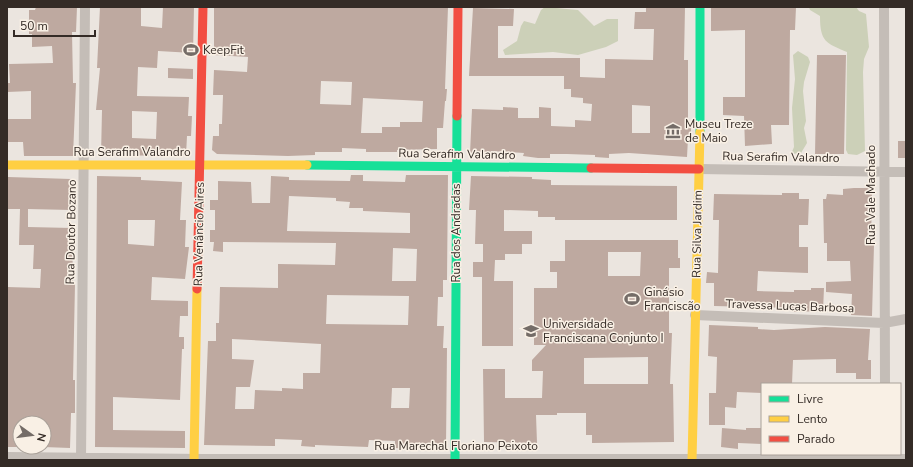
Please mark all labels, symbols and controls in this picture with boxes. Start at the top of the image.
scale bar [14,12,95,38]
text: 50 m [20,18,48,34]
sports icon: KeepFit [182,41,200,59]
place label: KeepFit [203,42,244,58]
place label: Museu Treze de Maio [685,116,753,146]
museum icon: Museu Treze de Maio [664,122,682,140]
street label: Rua Serafim Valandro [73,144,191,160]
street label: Rua Serafim Valandro [398,145,516,163]
street label: Rua Vale Machado [863,145,879,245]
street label: Rua Serafim Valandro [722,148,840,166]
street label: Rua Doutor Bozano [62,179,80,285]
street label: Rua Venâncio Aires [190,182,208,286]
street label: Rua dos Andradas [448,183,464,283]
street label: Rua Silva Jardim [688,190,706,278]
place label: Ginásio Franciscão [644,284,701,314]
sports icon: Ginásio Franciscão [623,290,641,308]
street label: Travessa Lucas Barbosa [725,296,855,316]
place label: Universidade Franciscana Conjunto I [543,316,664,346]
school or university icon: Universidade Franciscana Conjunto I [522,322,540,340]
legend [761,383,901,455]
text: Livre [797,391,823,407]
text: Lento [797,411,828,427]
north arrow [12,415,52,455]
text: N [33,431,49,443]
text: Parado [797,431,835,447]
street label: Rua Marechal Floriano Peixoto [374,438,538,454]

